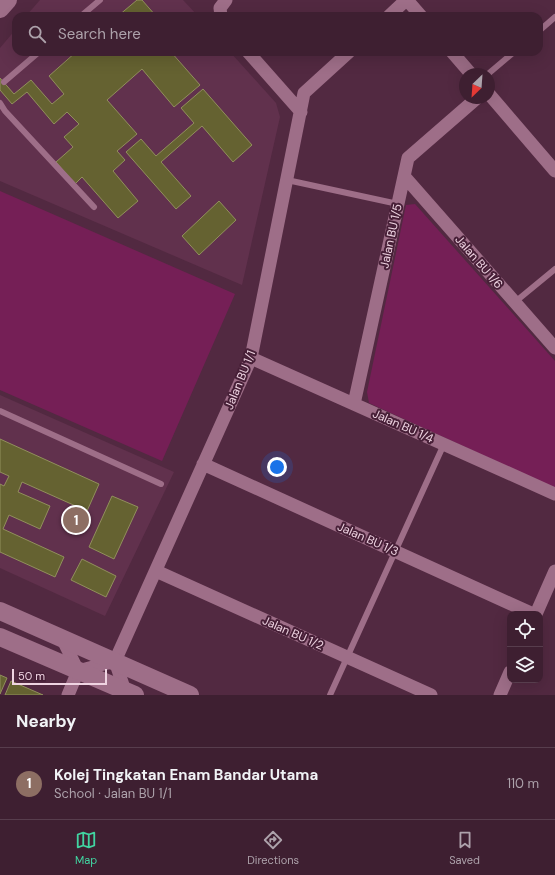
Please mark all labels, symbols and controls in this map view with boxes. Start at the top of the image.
search box [12,12,543,56]
icon: search [26,23,48,45]
text: Search here [58,24,141,44]
north arrow [459,68,495,104]
street label: Jalan BU 1/5 [376,202,406,270]
street label: Jalan BU 1/6 [451,232,507,292]
street label: Jalan BU 1/1 [221,348,259,412]
street label: Jalan BU 1/4 [370,405,436,447]
your location [267,457,287,477]
pin: 1 [63,505,89,535]
street label: Jalan BU 1/3 [335,518,401,560]
map controls [507,611,543,683]
button: locate [507,611,543,647]
street label: Jalan BU 1/2 [260,612,326,654]
button: layers [507,647,543,683]
scale bar [12,667,107,686]
text: 50 m [18,669,45,683]
text: Nearby [16,710,76,732]
text: Kolej Tingkatan Enam Bandar Utama [54,765,318,785]
text: 1 [27,775,31,792]
text: 110 m [507,775,539,792]
text: School · Jalan BU 1/1 [54,785,172,802]
tab: Map [75,829,97,867]
tab: Directions [247,829,299,867]
tab: Saved [449,829,480,867]

